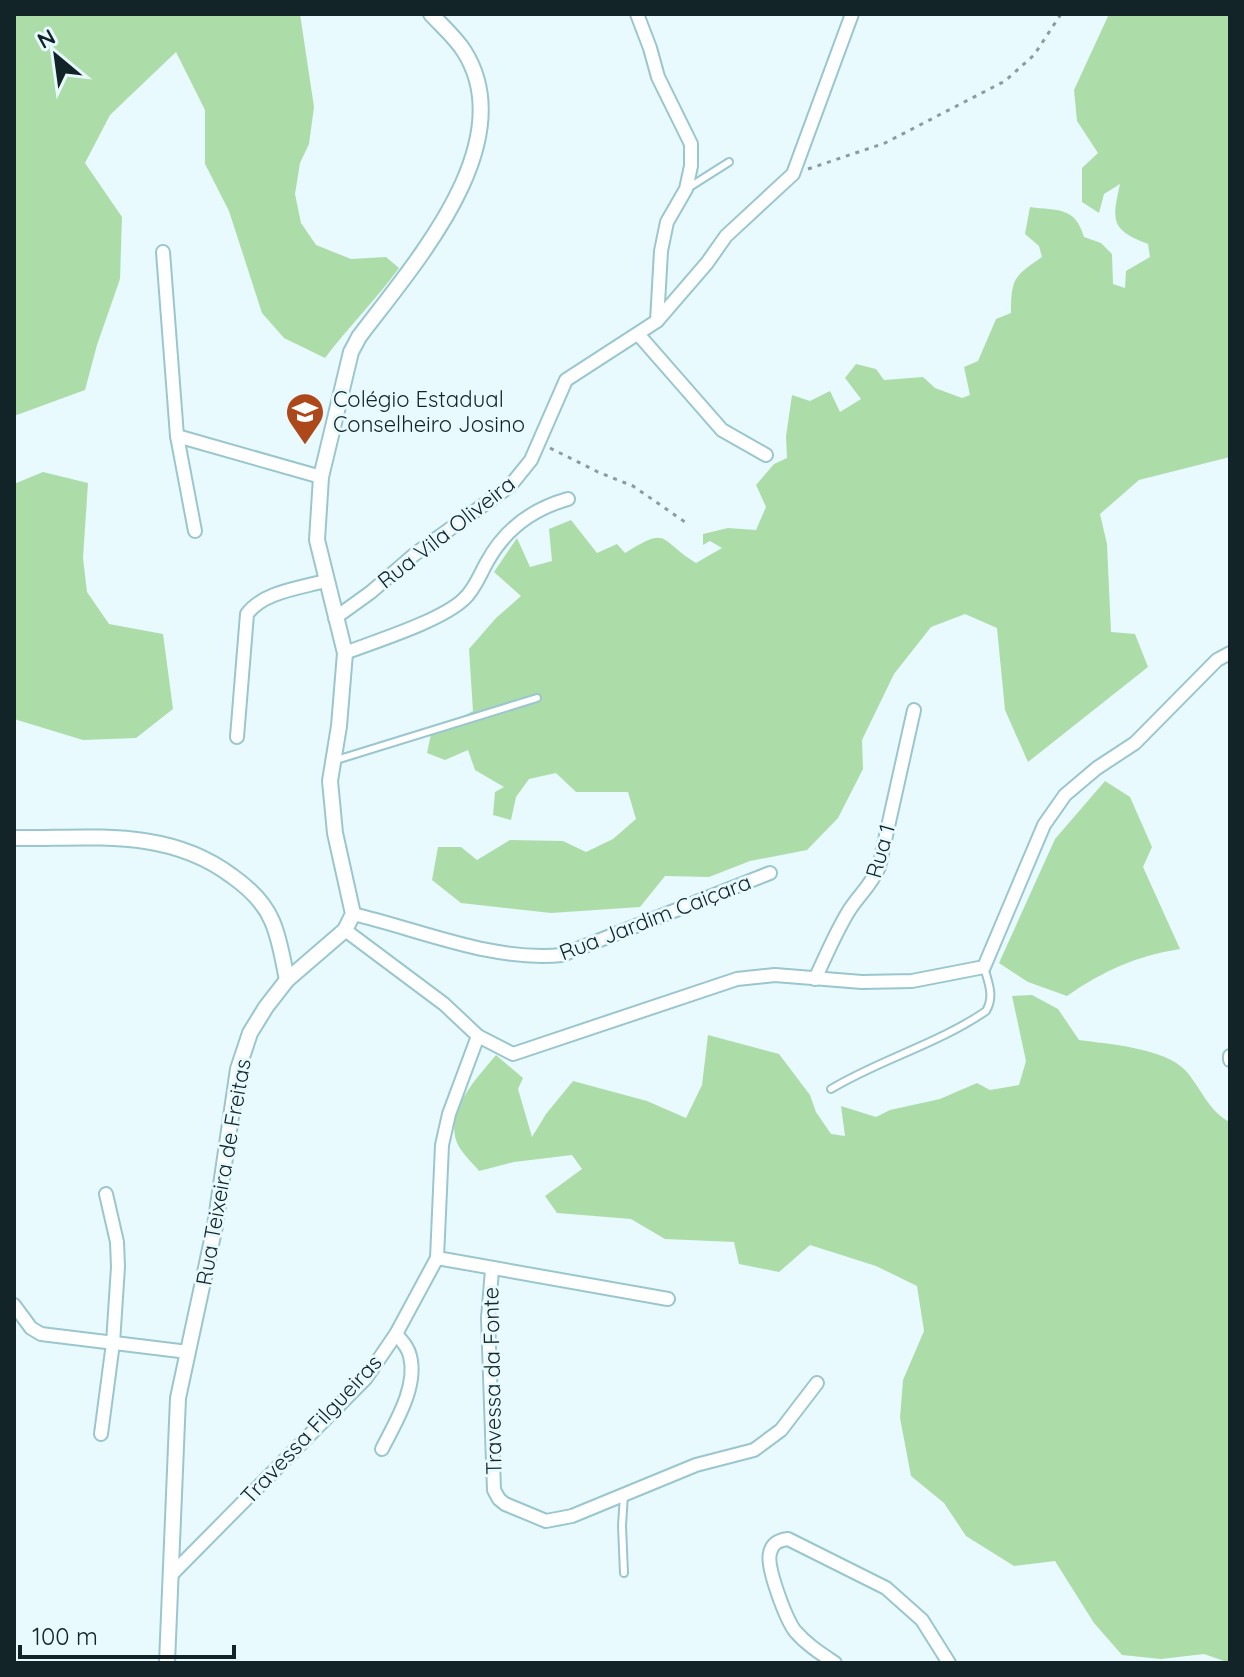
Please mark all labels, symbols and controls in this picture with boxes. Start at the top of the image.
north arrow [16,16,96,96]
text: N [32,22,60,55]
place label: Colégio Estadual Conselheiro Josino [333,385,525,438]
school or university icon: Colégio Estadual Conselheiro Josino [284,391,326,446]
street label: Rua Vila Oliveira [372,470,520,594]
street label: Rua 1 [859,821,901,881]
street label: Rua Jardim Caiçara [555,868,755,966]
street label: Rua Teixeira de Freitas [189,1057,257,1287]
street label: Travessa da Fonte [476,1287,508,1475]
street label: Travessa Filgueiras [234,1348,388,1510]
scale bar [20,1609,234,1659]
text: 100 m [32,1621,98,1651]

